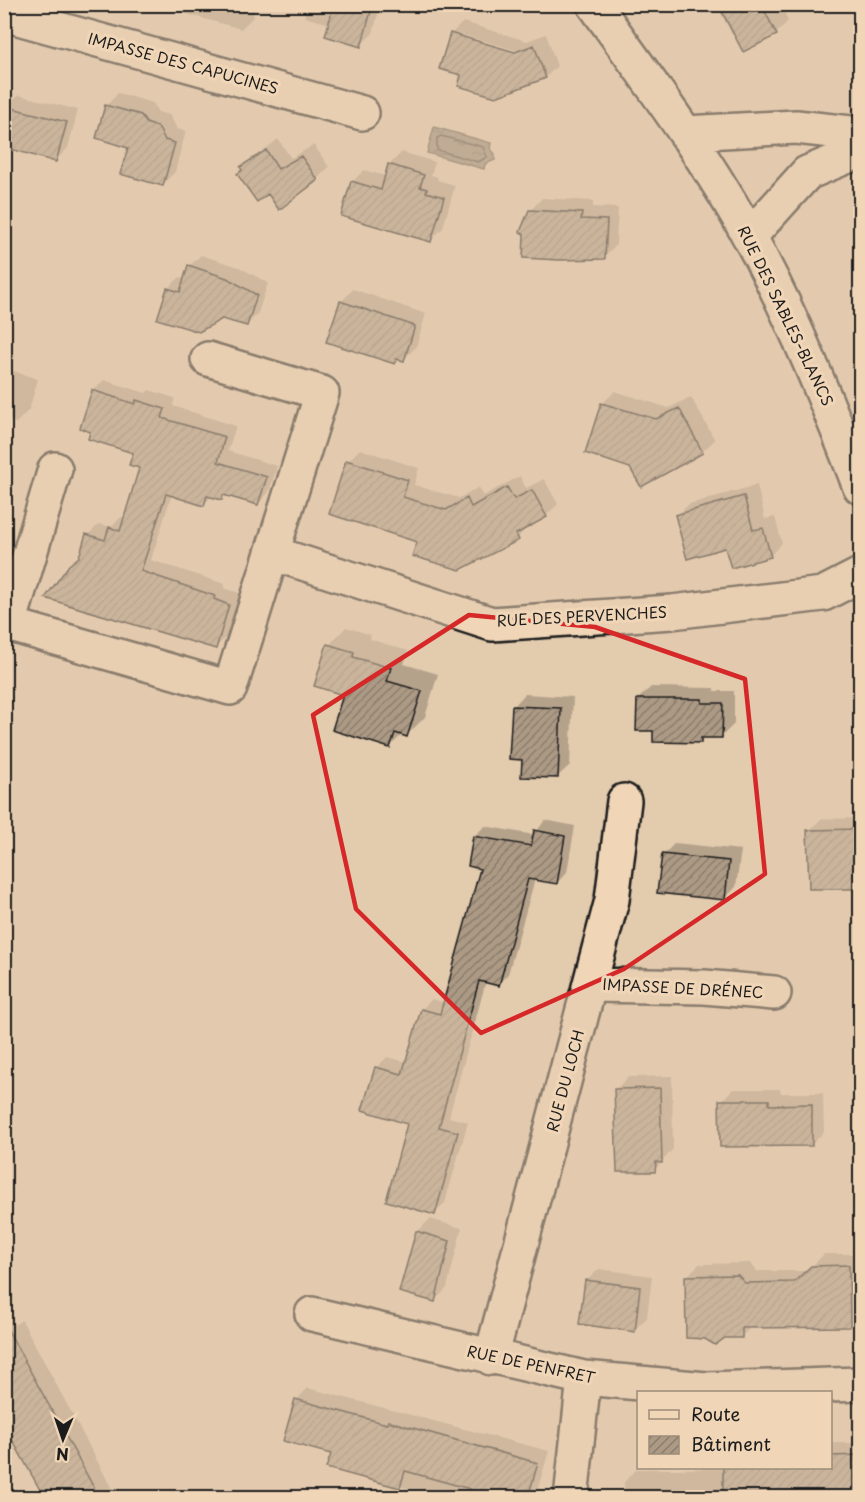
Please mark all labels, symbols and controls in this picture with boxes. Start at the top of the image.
street label: IMPASSE DES CAPUCINES [86,26,281,99]
street label: RUE DES SABLES-BLANCS [733,221,840,409]
street label: RUE DES PERVENCHES [496,600,668,631]
street label: IMPASSE DE DRÉNEC [602,972,764,1003]
street label: RUE DU LOCH [540,1027,589,1134]
street label: RUE DE PENFRET [465,1339,598,1389]
legend [637,1391,832,1469]
text: Route [691,1400,741,1427]
north arrow [33,1409,93,1469]
text: Bâtiment [691,1430,771,1457]
text: N [56,1443,69,1467]

